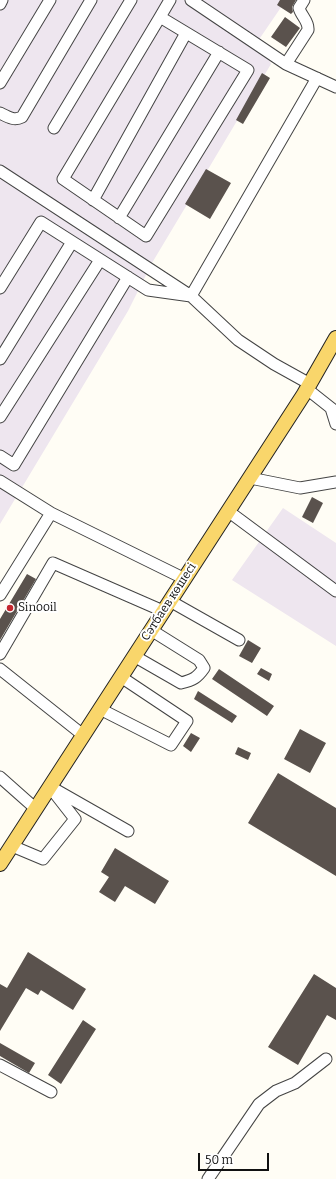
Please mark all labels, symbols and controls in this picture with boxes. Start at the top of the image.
street label: Сәтбаев көшесі [139,560,199,644]
place label: Sinooil [18,601,57,615]
marker: Sinooil [5,603,15,613]
scale bar [200,1145,271,1171]
text: 50 m [205,1153,233,1167]

